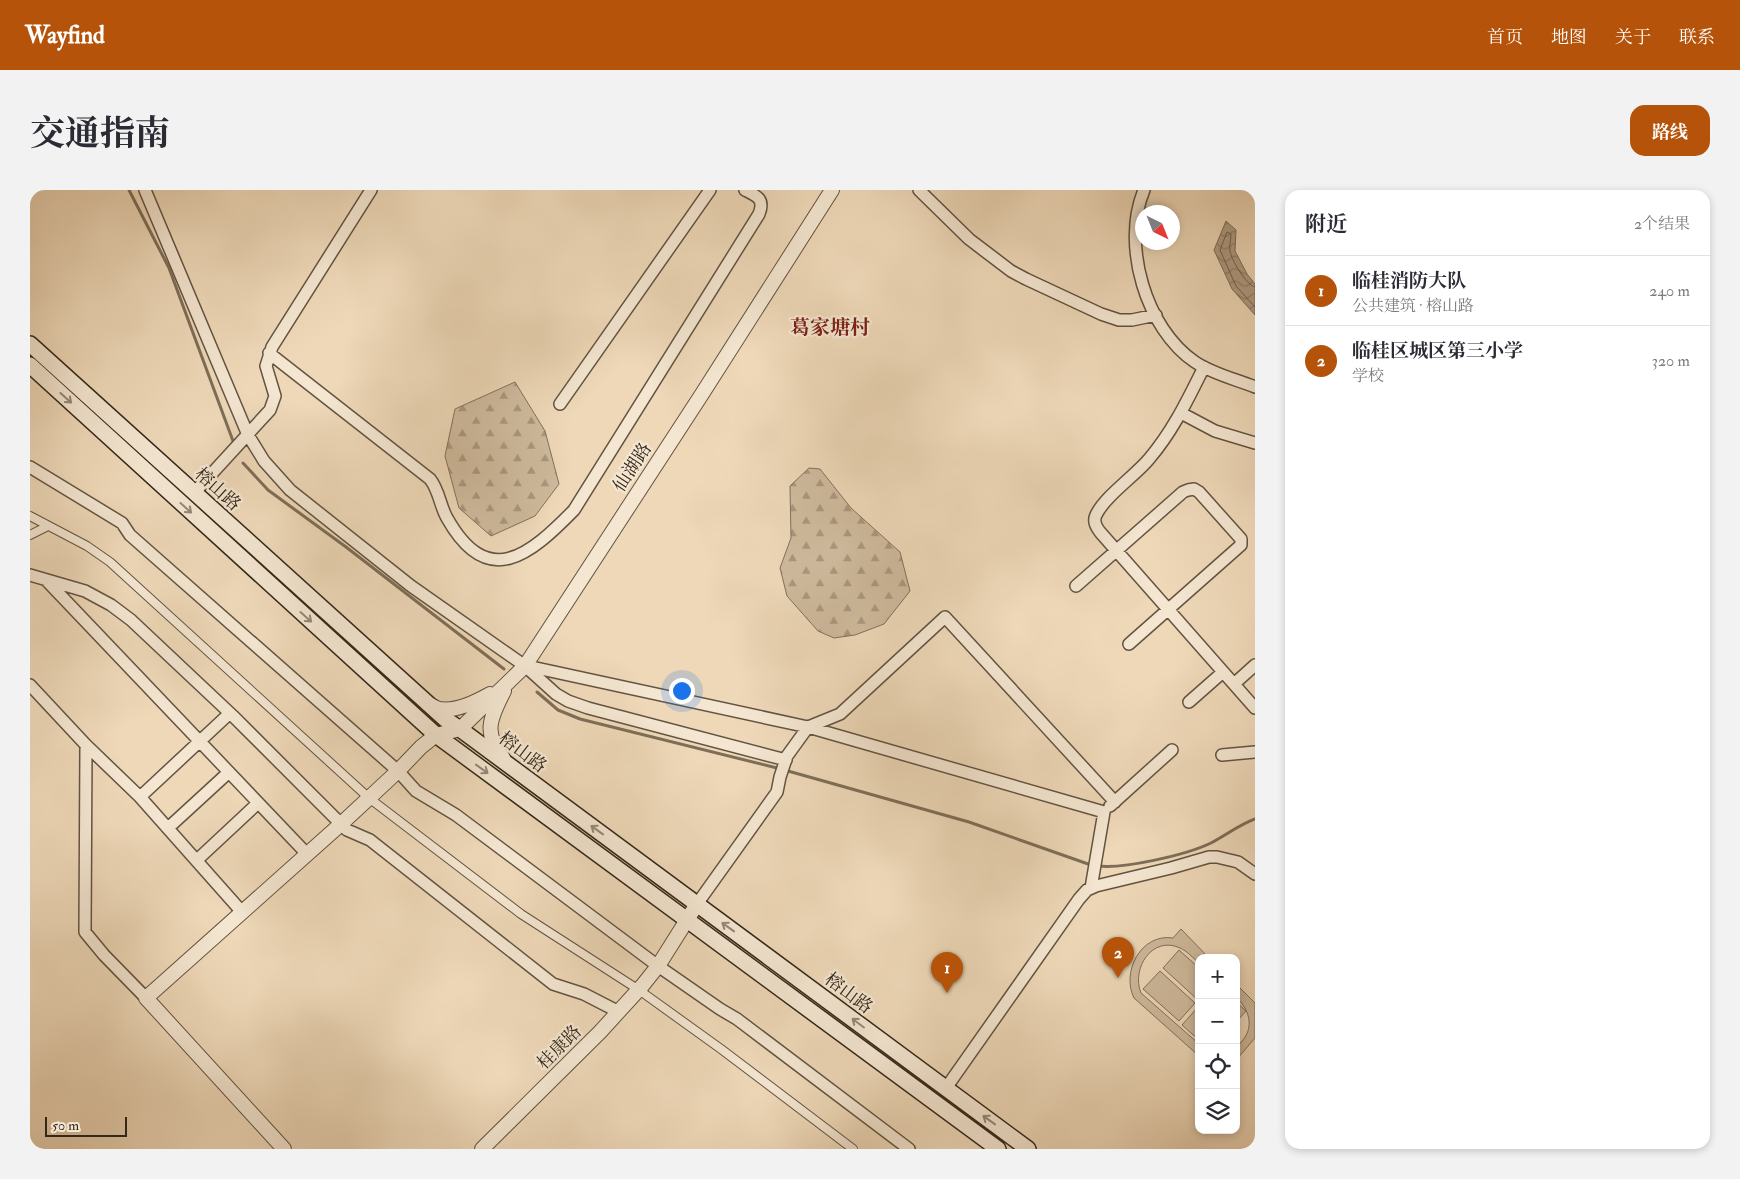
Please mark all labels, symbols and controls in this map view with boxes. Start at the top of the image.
text: Wayfind [25,20,105,51]
text: 首页 [1487,26,1523,49]
text: 地图 [1551,26,1587,49]
text: 关于 [1615,26,1651,49]
text: 联系 [1679,26,1715,49]
button: 路线 [1630,105,1710,156]
text: 交通指南 [30,112,170,156]
north arrow [1135,205,1180,250]
text: 附近 [1305,211,1347,238]
text: 2个结果 [1634,214,1690,234]
text: 临桂消防大队 [1352,269,1466,293]
text: 1 [1318,281,1324,301]
text: 240 m [1649,281,1690,301]
text: 公共建筑 · 榕山路 [1352,296,1474,316]
district label: 葛家塘村 [790,315,870,340]
text: 临桂区城区第三小学 [1352,339,1523,363]
text: 2 [1317,351,1325,371]
text: 320 m [1652,351,1690,371]
text: 学校 [1352,366,1384,386]
one-way arrow [60,392,73,404]
street label: 仙湖路 [608,438,657,496]
street label: 榕山路 [190,463,245,516]
one-way arrow [180,502,193,514]
one-way arrow [300,611,313,623]
your location [669,678,695,704]
street label: 榕山路 [494,727,551,778]
one-way arrow [475,764,489,774]
one-way arrow [590,825,604,835]
one-way arrow [721,921,735,932]
pin: 2 [1102,937,1134,978]
pin: 1 [931,952,963,993]
map controls [1195,954,1240,1134]
button: + [1195,954,1240,999]
street label: 榕山路 [820,968,877,1019]
button: − [1195,999,1240,1044]
one-way arrow [852,1018,865,1029]
street label: 桂康路 [532,1020,587,1075]
button: locate [1195,1044,1240,1089]
button: layers [1195,1089,1240,1134]
scale bar [45,1114,128,1137]
one-way arrow [982,1115,996,1125]
text: 50 m [52,1117,79,1134]

